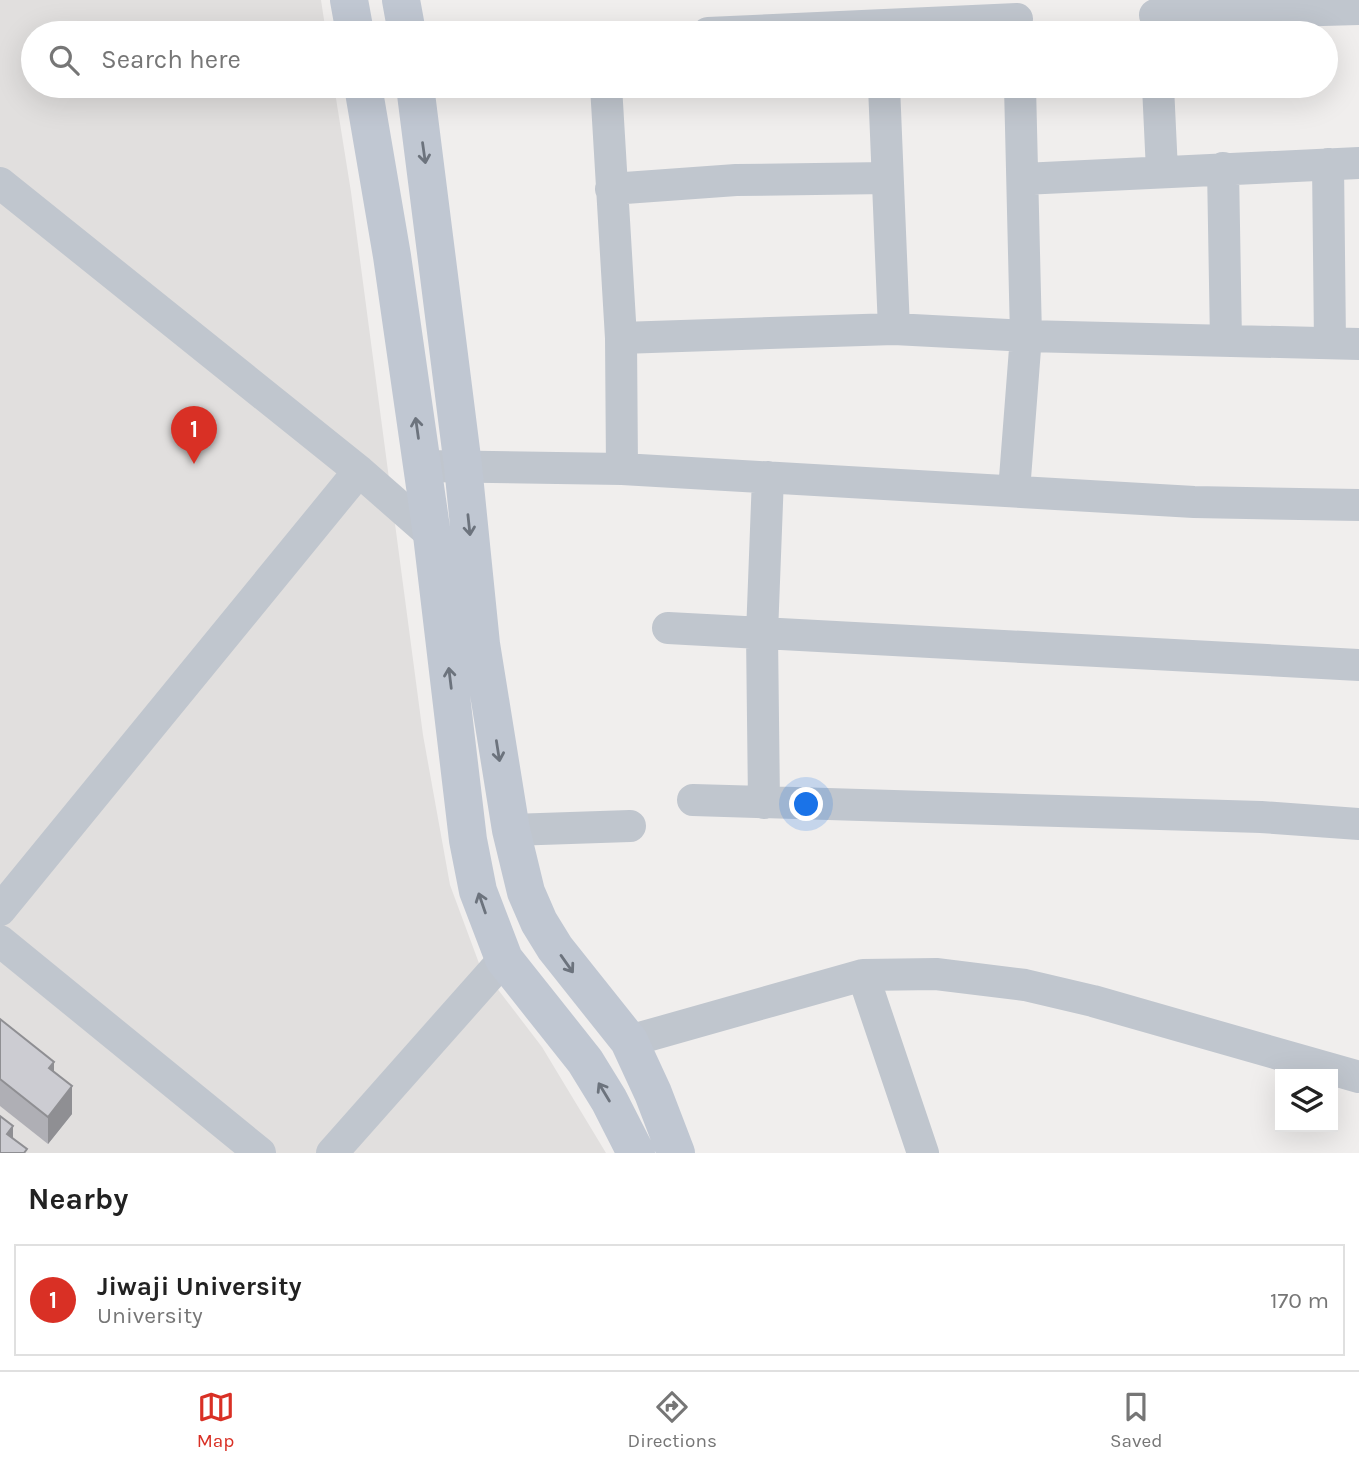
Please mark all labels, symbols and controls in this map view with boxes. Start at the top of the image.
search box [21,21,1338,98]
icon: search [45,41,83,79]
text: Search here [101,44,241,75]
one-way arrow [417,142,430,164]
pin: 1 [171,406,217,464]
one-way arrow [410,417,423,440]
one-way arrow [462,513,475,536]
one-way arrow [443,667,456,690]
one-way arrow [492,739,505,762]
your location [789,787,823,821]
one-way arrow [475,892,488,914]
one-way arrow [560,954,574,973]
map controls [1275,1069,1338,1132]
button: layers [1275,1069,1338,1132]
one-way arrow [597,1083,611,1103]
text: Nearby [28,1181,128,1217]
text: Jiwaji University [97,1271,302,1302]
text: 1 [49,1287,57,1314]
text: 170 m [1270,1287,1329,1314]
text: University [97,1302,203,1329]
tab: Map [197,1388,235,1452]
tab: Directions [628,1388,717,1452]
tab: Saved [1110,1388,1162,1452]

